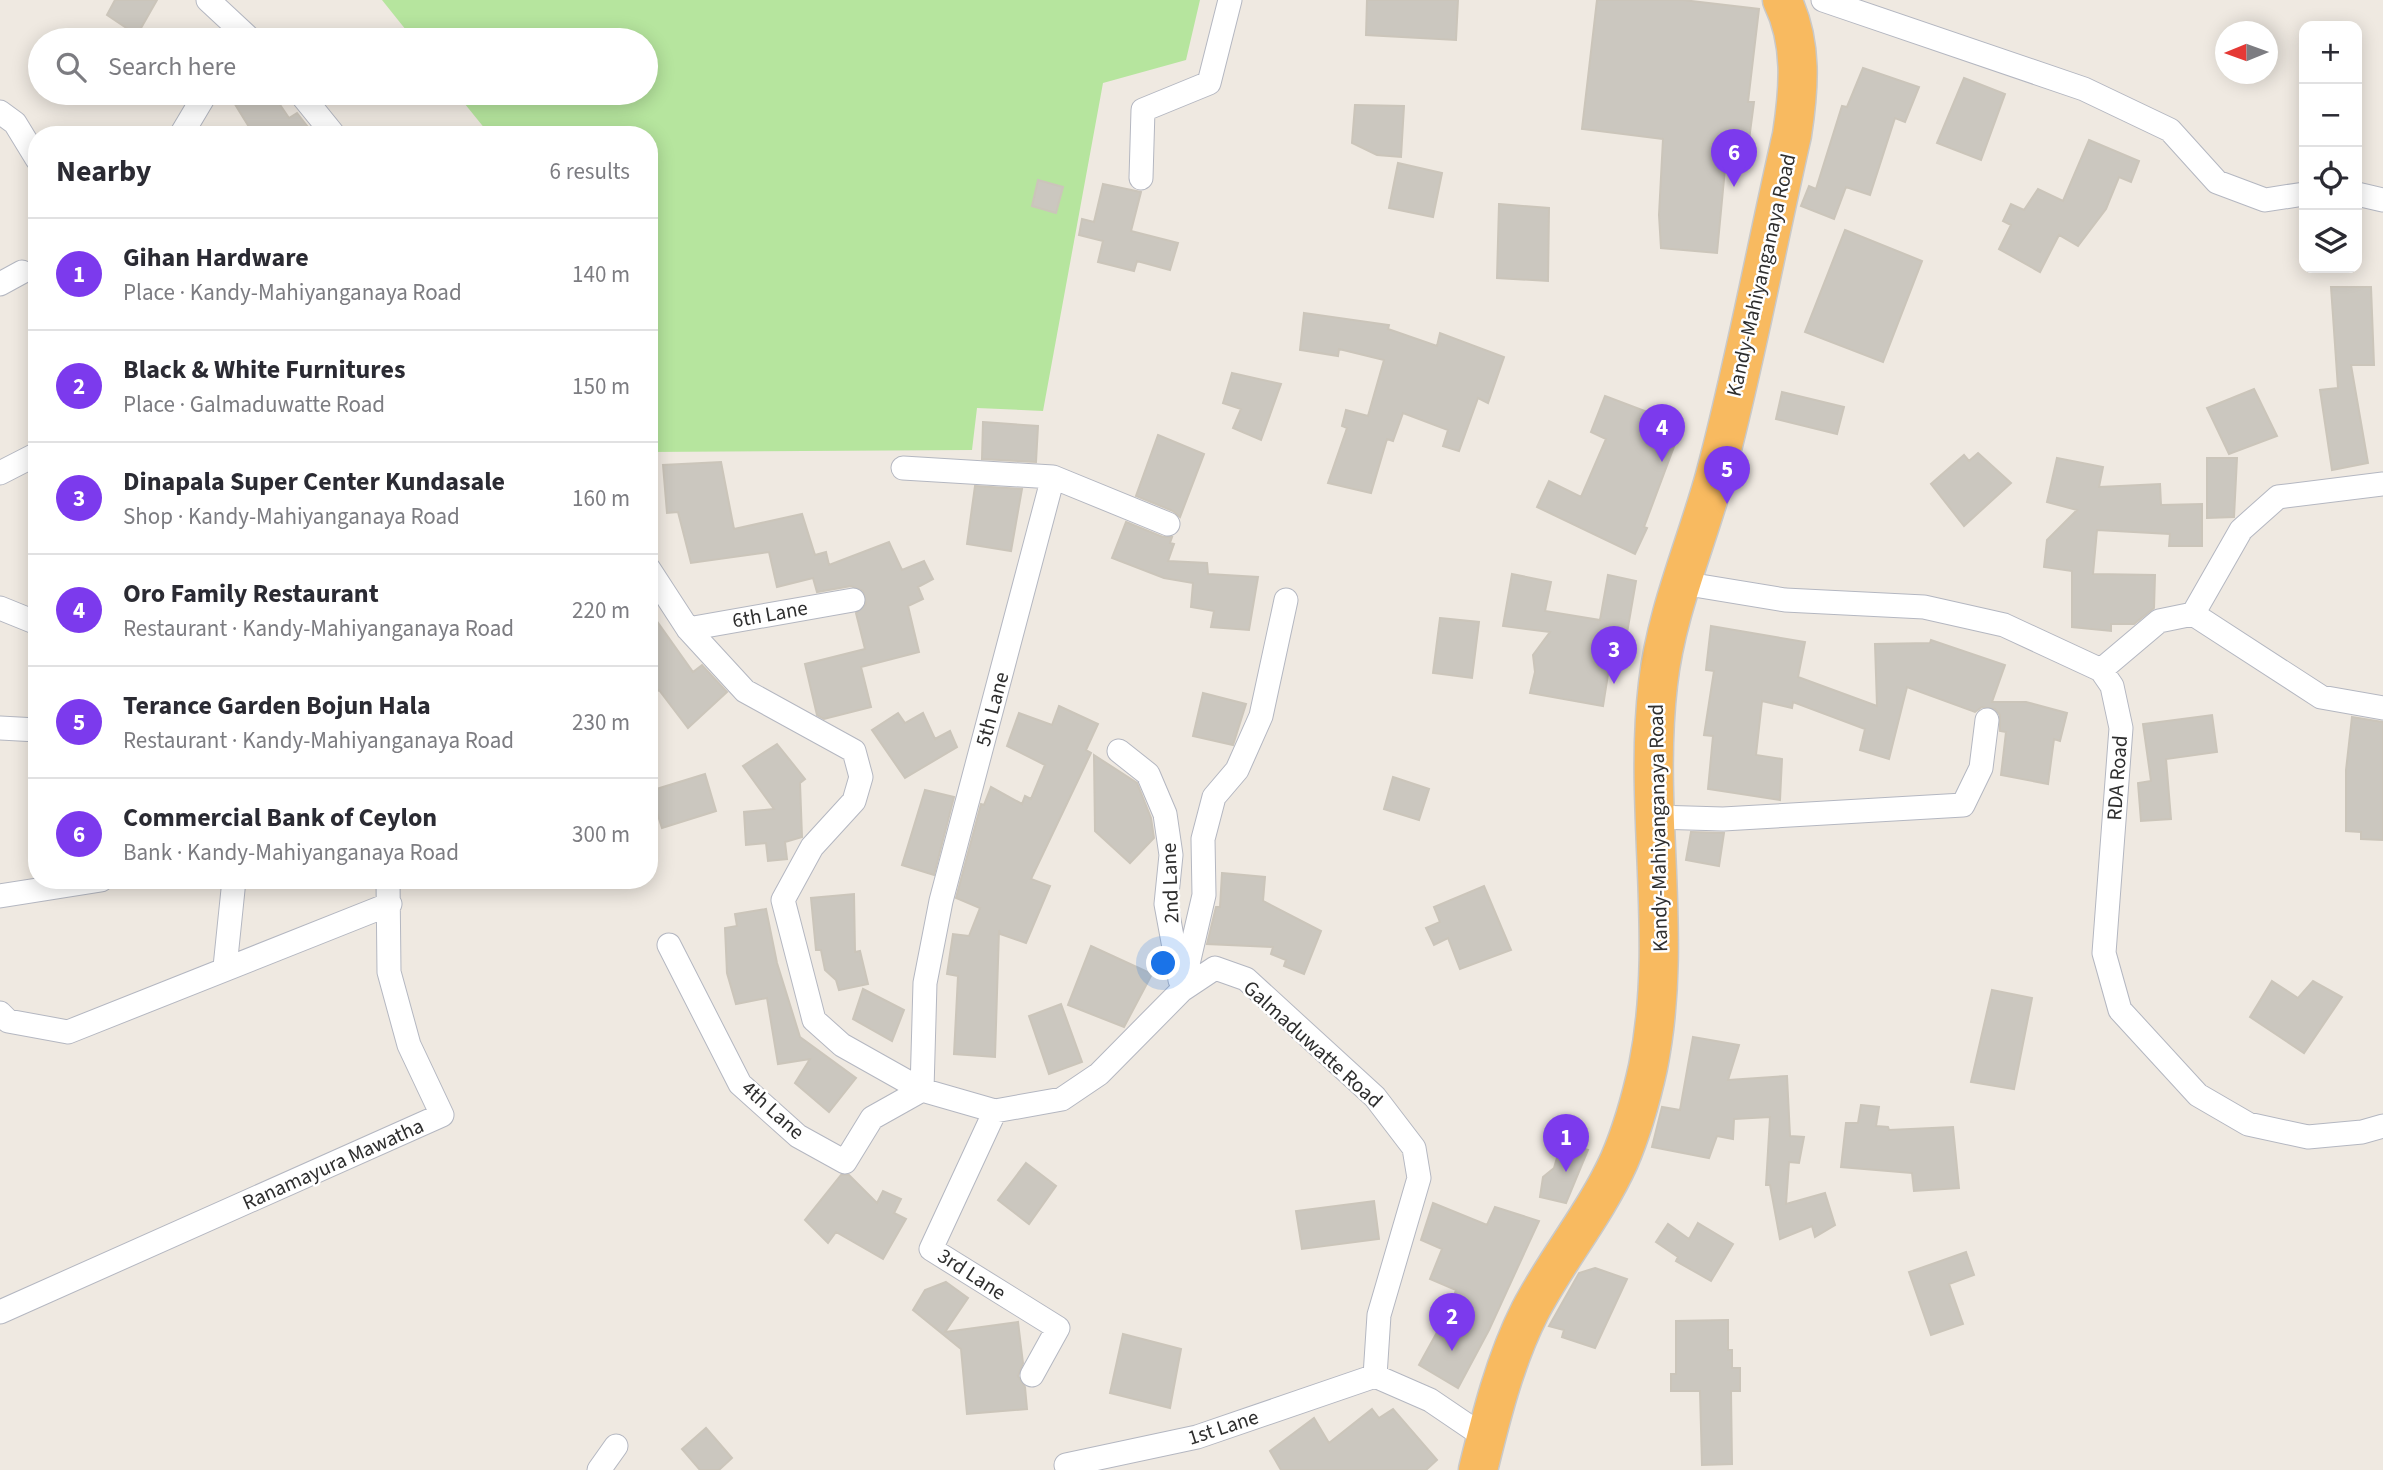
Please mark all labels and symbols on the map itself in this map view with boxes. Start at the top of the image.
north arrow [2215,21,2278,84]
pin: 6 [1711,129,1757,187]
street label: Kandy-Mahiyanganaya Road [1718,151,1804,399]
pin: 4 [1639,404,1685,462]
pin: 5 [1704,446,1750,504]
street label: 6th Lane [730,593,810,635]
pin: 3 [1591,626,1637,684]
street label: 5th Lane [968,668,1016,750]
street label: Kandy-Mahiyanganaya Road [1641,704,1675,952]
street label: RDA Road [2099,734,2135,822]
street label: 2nd Lane [1154,842,1186,924]
your location [1146,946,1180,980]
street label: Galmaduwatte Road [1237,973,1389,1115]
street label: 4th Lane [735,1073,811,1147]
street label: Ranamayura Mawatha [238,1111,428,1217]
pin: 1 [1543,1114,1589,1172]
street label: 3rd Lane [932,1241,1012,1307]
pin: 2 [1429,1293,1475,1351]
street label: 1st Lane [1184,1401,1262,1453]

